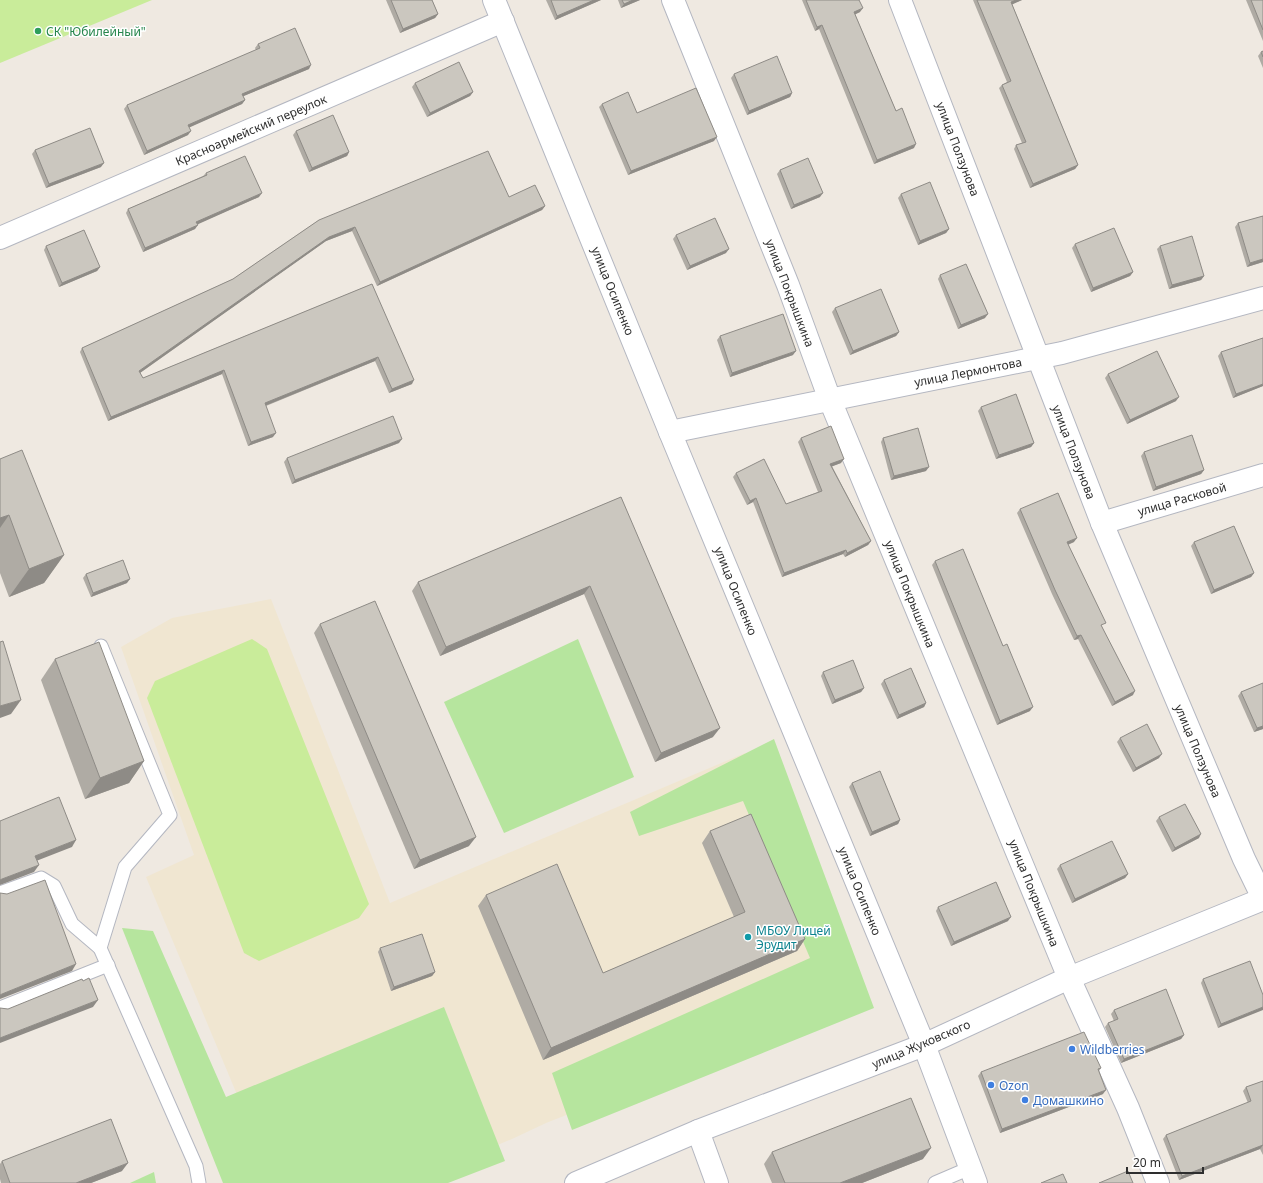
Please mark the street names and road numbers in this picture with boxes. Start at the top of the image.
street label: Красноармейский переулок [173,90,330,170]
street label: улица Ползунова [932,99,984,199]
street label: улица Покрышкина [762,237,818,349]
street label: улица Осипенко [587,244,639,338]
street label: улица Лермонтова [913,353,1023,391]
street label: улица Ползунова [1048,402,1100,502]
street label: улица Расковой [1136,478,1228,520]
street label: улица Покрышкина [881,538,939,650]
street label: улица Осипенко [710,544,762,638]
street label: улица Ползунова [1171,702,1225,800]
street label: улица Покрышкина [1005,837,1063,949]
street label: улица Осипенко [834,844,886,938]
street label: улица Жуковского [869,1016,973,1072]

